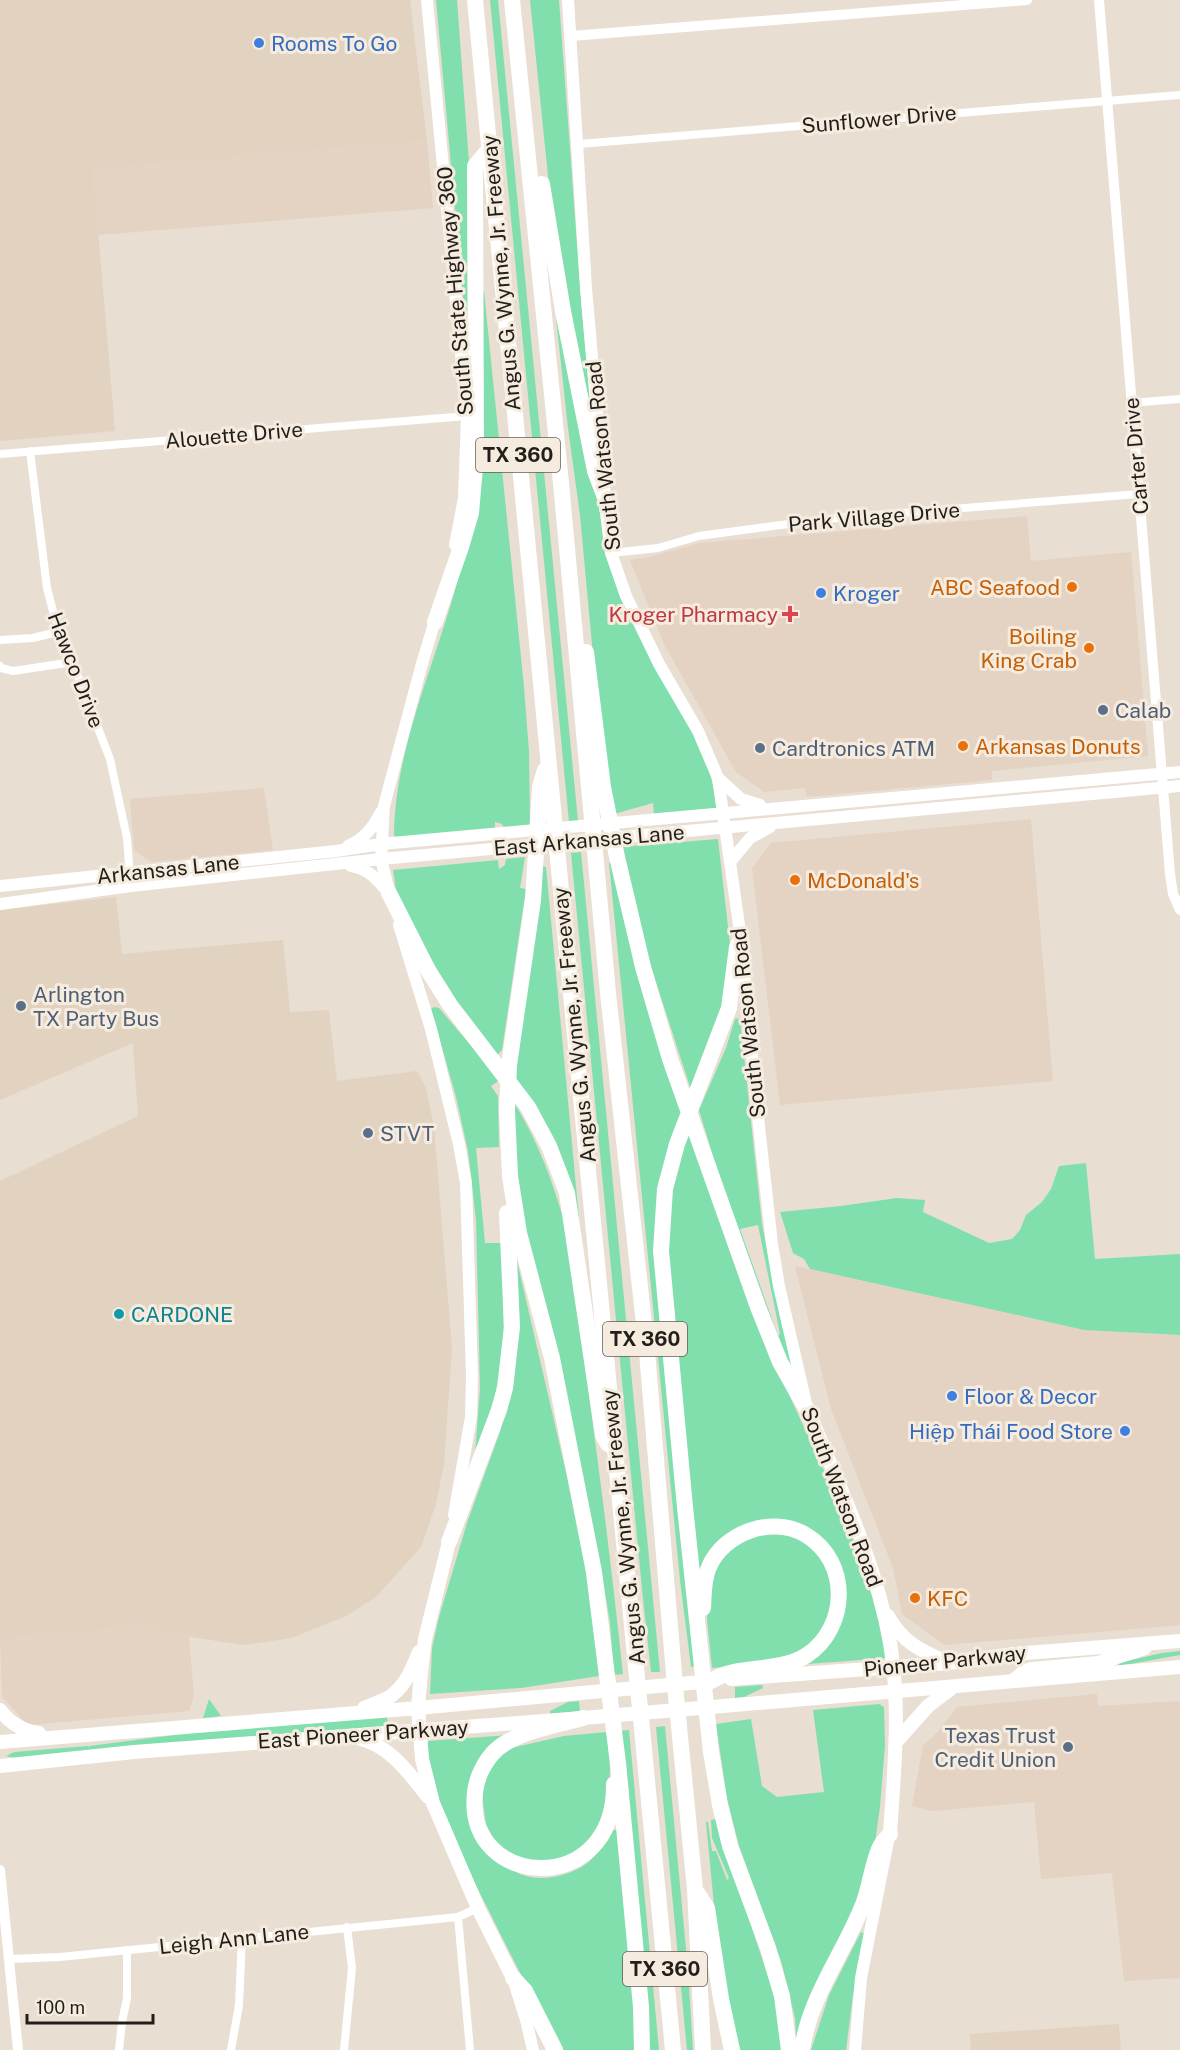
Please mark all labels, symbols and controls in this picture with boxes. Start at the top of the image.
place label: Rooms To Go [271,31,397,56]
marker: Rooms To Go [252,36,266,50]
street label: Sunflower Drive [800,100,958,138]
street label: Angus G. Wynne, Jr. Freeway [476,134,526,412]
street label: South State Highway 360 [432,166,478,416]
street label: South Watson Road [581,360,625,552]
street label: Carter Drive [1118,397,1154,515]
street label: Alouette Drive [164,417,304,453]
road number: TX 360 [476,438,560,472]
street label: Park Village Drive [787,497,961,537]
place label: ABC Seafood [930,575,1060,600]
marker: ABC Seafood [1065,580,1079,594]
place label: Kroger [833,581,900,606]
marker: Kroger [814,586,828,600]
place label: Kroger Pharmacy [608,602,778,627]
marker: Kroger Pharmacy [783,607,797,621]
street label: Hawco Drive [42,609,110,731]
place label: Boiling King Crab [981,624,1077,673]
marker: Boiling King Crab [1082,641,1096,655]
place label: Calab [1115,698,1171,723]
marker: Calab [1096,703,1110,717]
place label: Arkansas Donuts [975,734,1141,759]
place label: Cardtronics ATM [772,736,935,761]
marker: Arkansas Donuts [956,739,970,753]
marker: Cardtronics ATM [753,741,767,755]
street label: East Arkansas Lane [492,819,686,861]
street label: Arkansas Lane [95,849,241,889]
place label: McDonald's [807,868,919,893]
marker: McDonald's [788,873,802,887]
street label: Angus G. Wynne, Jr. Freeway [547,886,601,1164]
street label: South Watson Road [726,927,770,1119]
place label: Arlington TX Party Bus [33,982,159,1031]
marker: Arlington TX Party Bus [14,999,28,1013]
place label: STVT [380,1121,434,1146]
marker: STVT [361,1126,375,1140]
place label: CARDONE [131,1302,233,1327]
marker: CARDONE [112,1307,126,1321]
road number: TX 360 [603,1322,687,1356]
place label: Floor & Decor [964,1384,1097,1409]
street label: Angus G. Wynne, Jr. Freeway [596,1388,650,1666]
marker: Floor & Decor [945,1389,959,1403]
street label: South Watson Road [796,1403,888,1591]
place label: Hiệp Thái Food Store [909,1419,1113,1444]
marker: Hiệp Thái Food Store [1118,1424,1132,1438]
place label: KFC [927,1586,968,1611]
marker: KFC [908,1591,922,1605]
street label: Pioneer Parkway [862,1640,1028,1682]
street label: East Pioneer Parkway [257,1714,469,1754]
place label: Texas Trust Credit Union [934,1723,1056,1772]
marker: Texas Trust Credit Union [1061,1740,1075,1754]
street label: Leigh Ann Lane [158,1919,310,1959]
road number: TX 360 [623,1952,707,1986]
scale bar [27,1987,153,2025]
text: 100 m [36,1997,85,2018]

